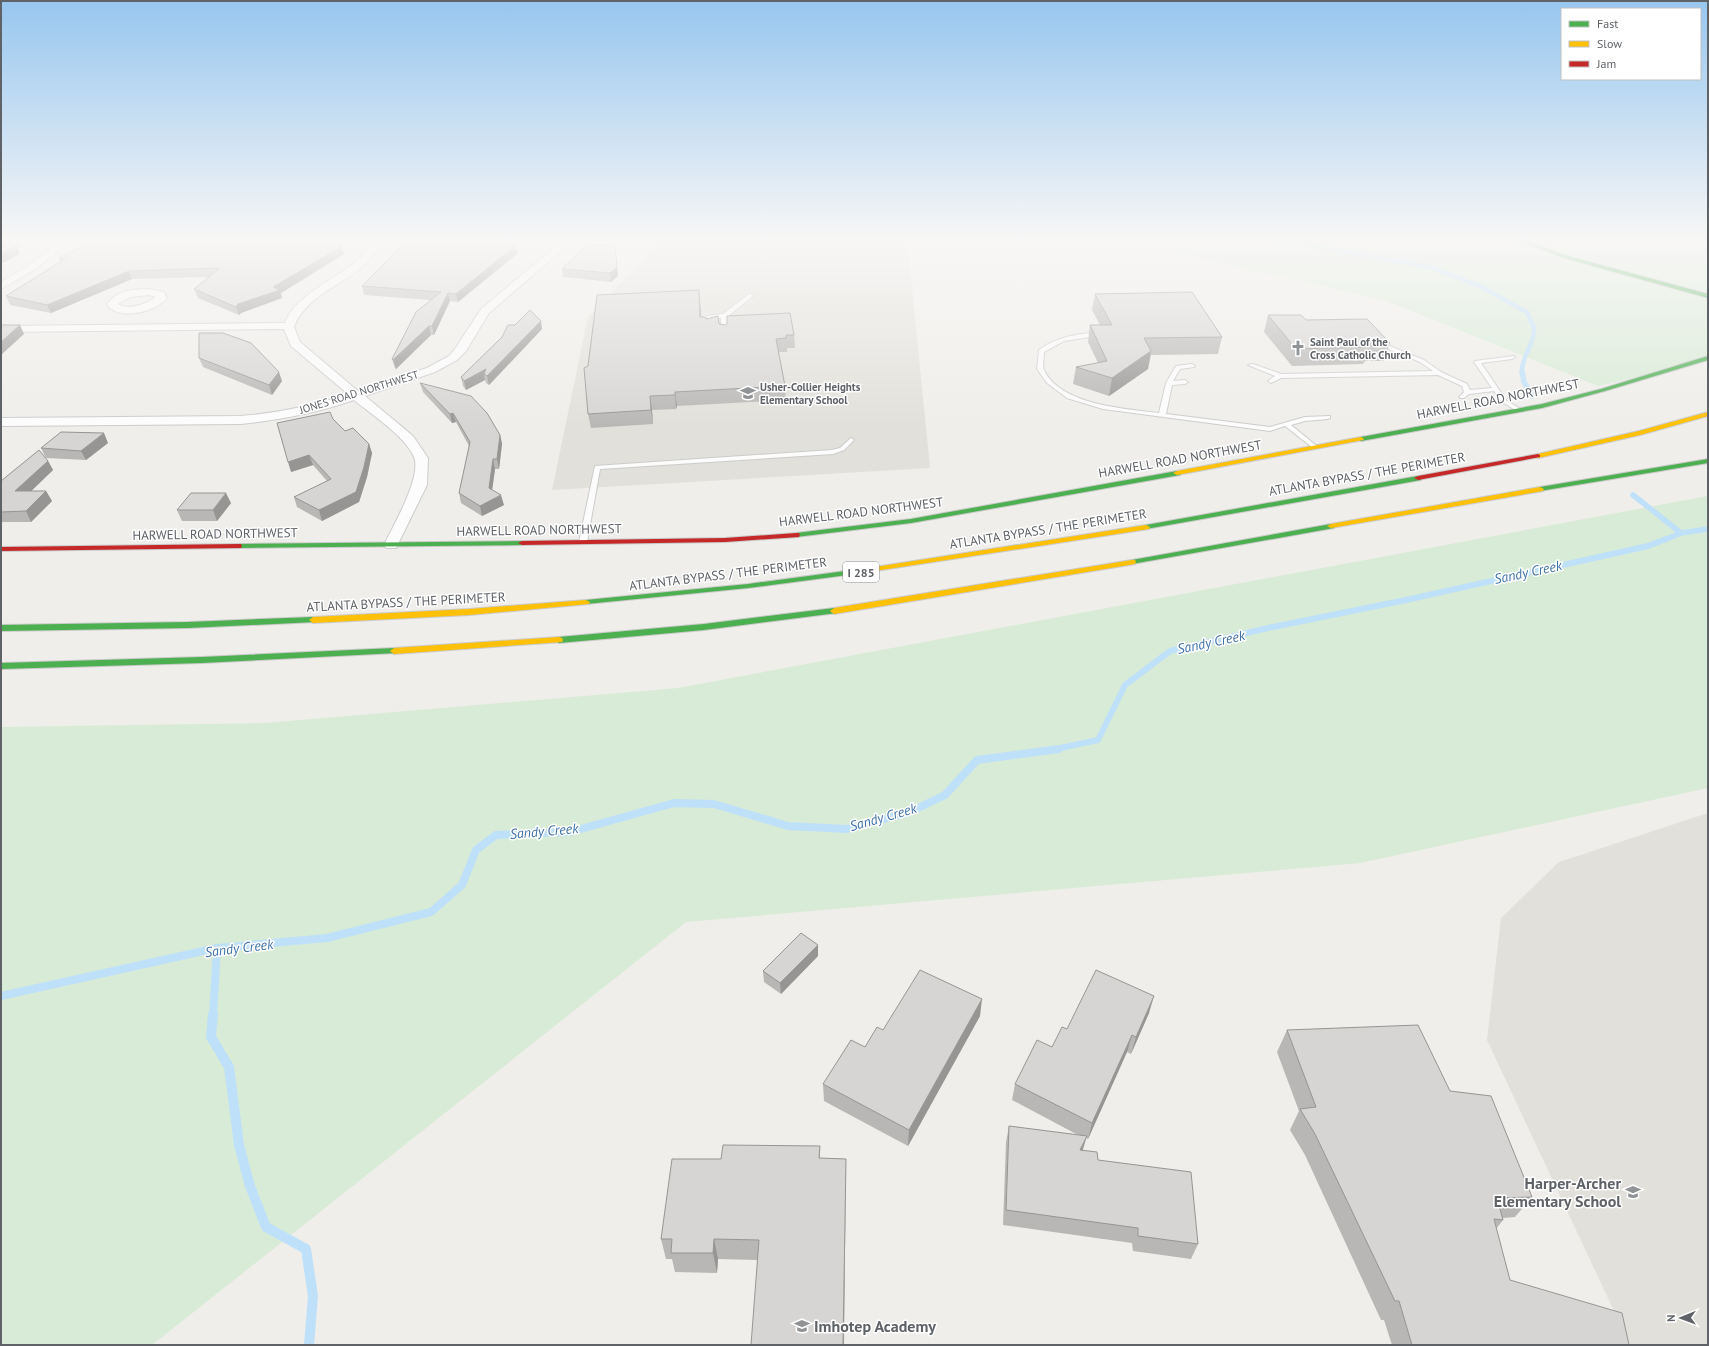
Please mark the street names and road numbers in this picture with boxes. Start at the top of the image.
street label: JONES ROAD NORTHWEST [297,367,420,417]
street label: HARWELL ROAD NORTHWEST [1415,375,1581,423]
street label: HARWELL ROAD NORTHWEST [1097,436,1263,482]
street label: ATLANTA BYPASS / THE PERIMETER [1267,448,1467,500]
street label: HARWELL ROAD NORTHWEST [778,493,944,531]
street label: ATLANTA BYPASS / THE PERIMETER [948,505,1148,553]
street label: HARWELL ROAD NORTHWEST [456,520,622,540]
street label: HARWELL ROAD NORTHWEST [132,524,298,544]
street label: ATLANTA BYPASS / THE PERIMETER [628,553,828,595]
road number: I 285 [843,562,879,582]
street label: ATLANTA BYPASS / THE PERIMETER [306,588,506,616]

